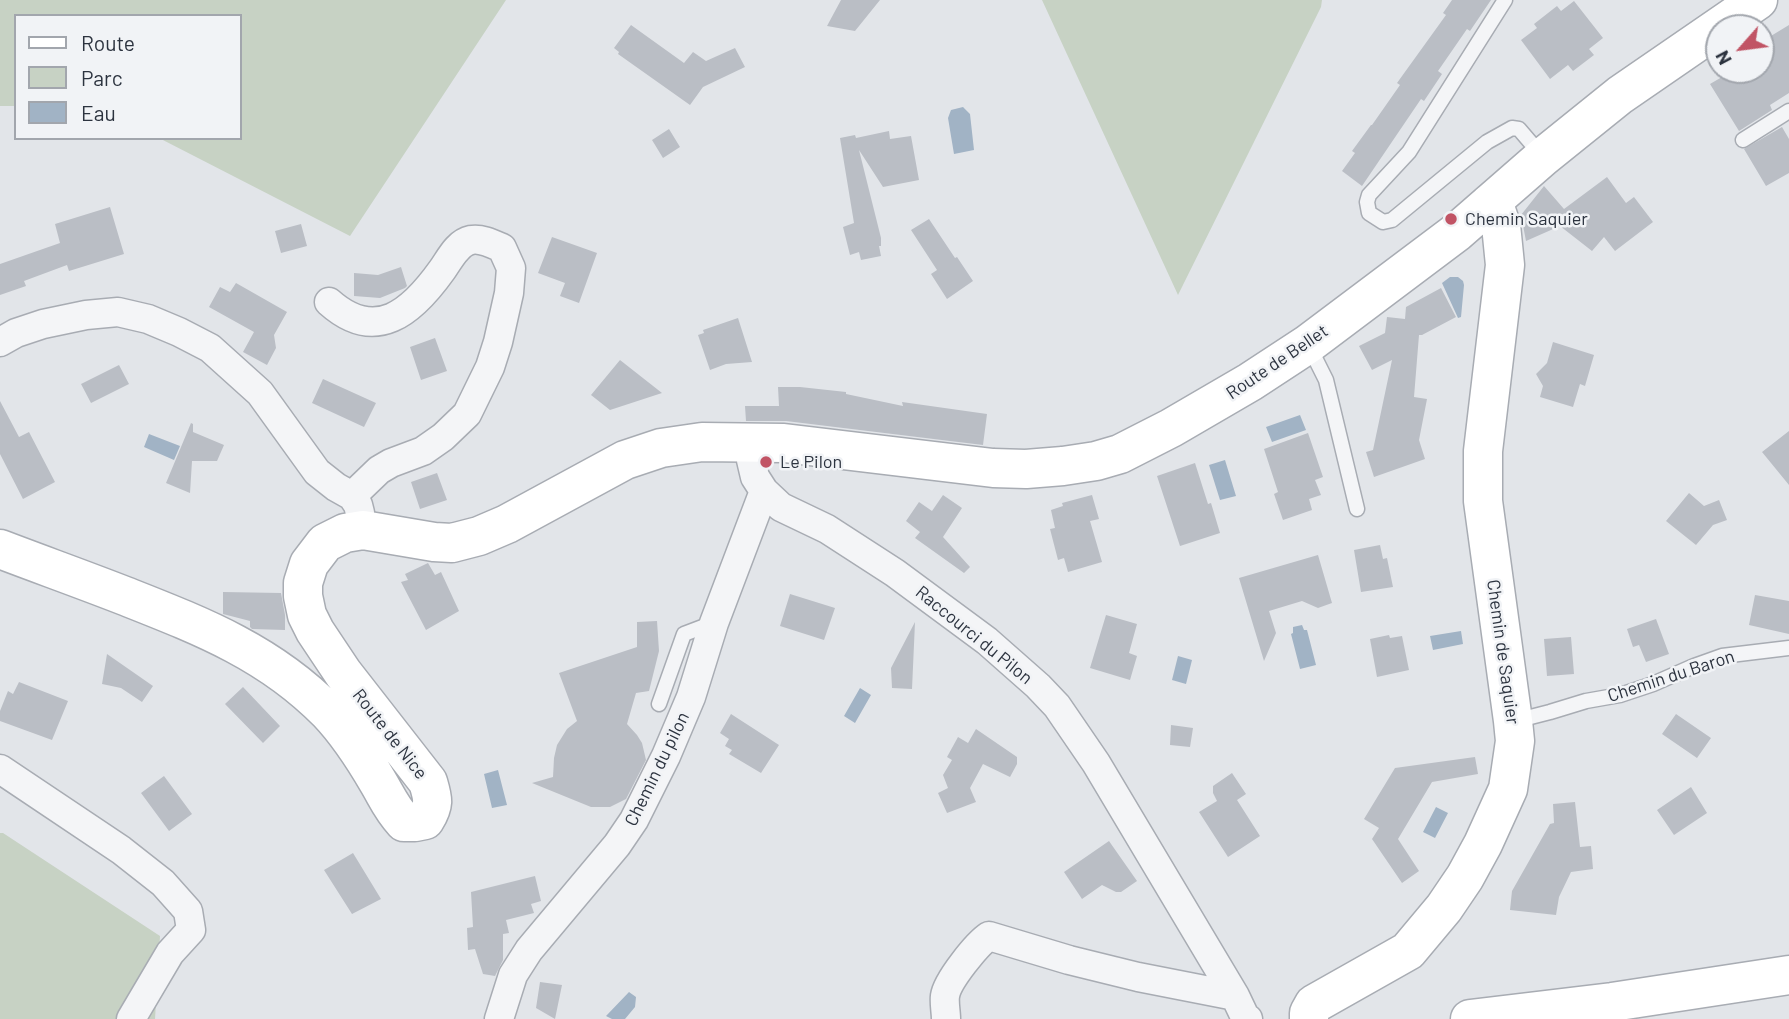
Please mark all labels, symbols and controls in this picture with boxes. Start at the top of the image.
legend [14,14,242,140]
north arrow [1705,14,1775,84]
text: Route [81,30,135,55]
text: N [1710,47,1736,69]
text: Parc [81,65,123,90]
text: Eau [81,100,116,125]
place label: Chemin Saquier [1465,208,1588,230]
marker: Chemin Saquier [1443,211,1459,227]
street label: Route de Bellet [1222,320,1332,404]
place label: Le Pilon [780,451,842,473]
marker: Le Pilon [758,454,774,470]
street label: Chemin de Saquier [1482,578,1524,726]
street label: Raccourci du Pilon [911,581,1037,689]
street label: Chemin du Baron [1605,645,1737,707]
street label: Route de Nice [348,685,432,783]
street label: Chemin du pilon [620,708,694,830]

